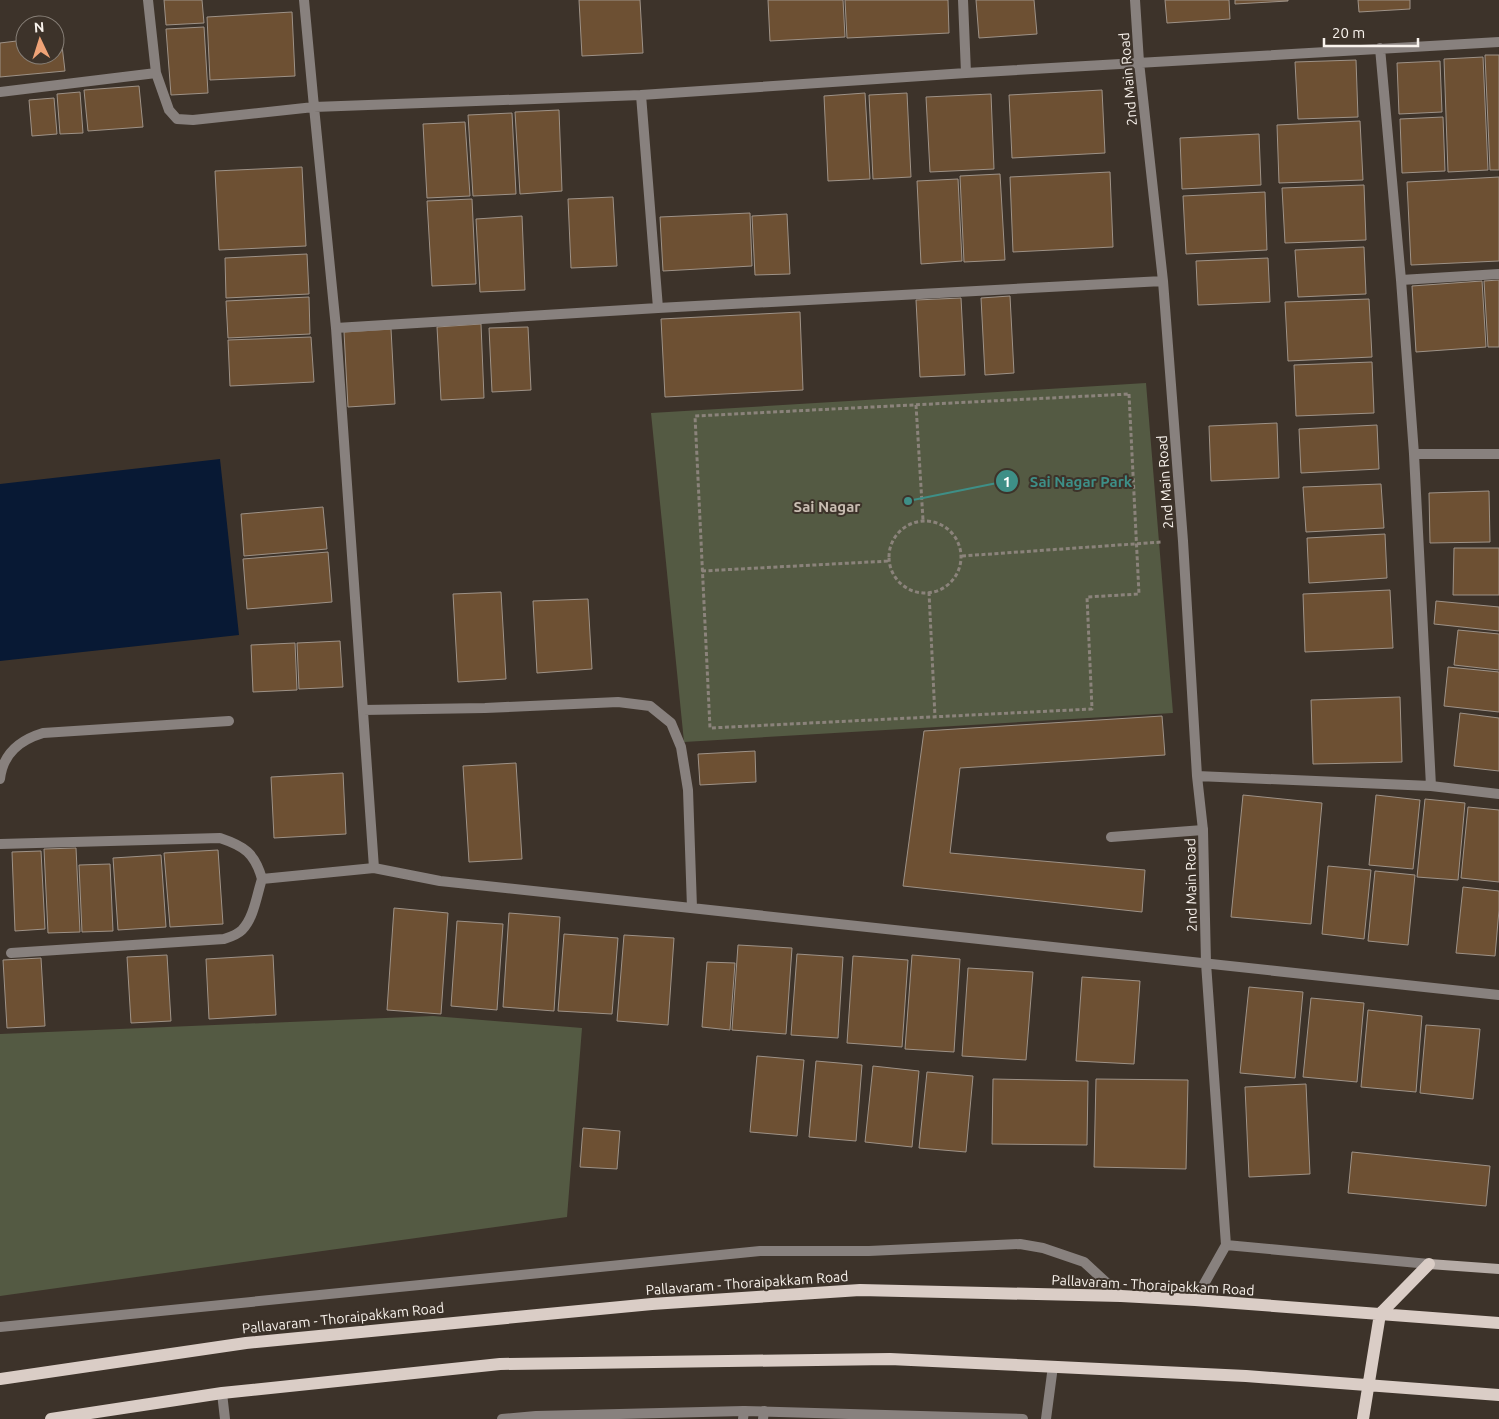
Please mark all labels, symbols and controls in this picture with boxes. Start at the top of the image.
north arrow [15,15,65,65]
scale bar [1324,15,1418,47]
text: N [33,19,45,35]
text: 20 m [1332,24,1365,41]
street label: 2nd Main Road [1116,32,1140,126]
street label: 2nd Main Road [1154,435,1176,529]
callout: Sai Nagar Park [995,466,1142,496]
text: 1 [1003,473,1011,490]
text: Sai Nagar Park [1030,473,1133,490]
district label: Sai Nagar [793,498,861,515]
street label: 2nd Main Road [1182,838,1200,932]
street label: Pallavaram - Thoraipakkam Road [645,1268,849,1298]
street label: Pallavaram - Thoraipakkam Road [1051,1272,1255,1298]
street label: Pallavaram - Thoraipakkam Road [241,1299,445,1337]

